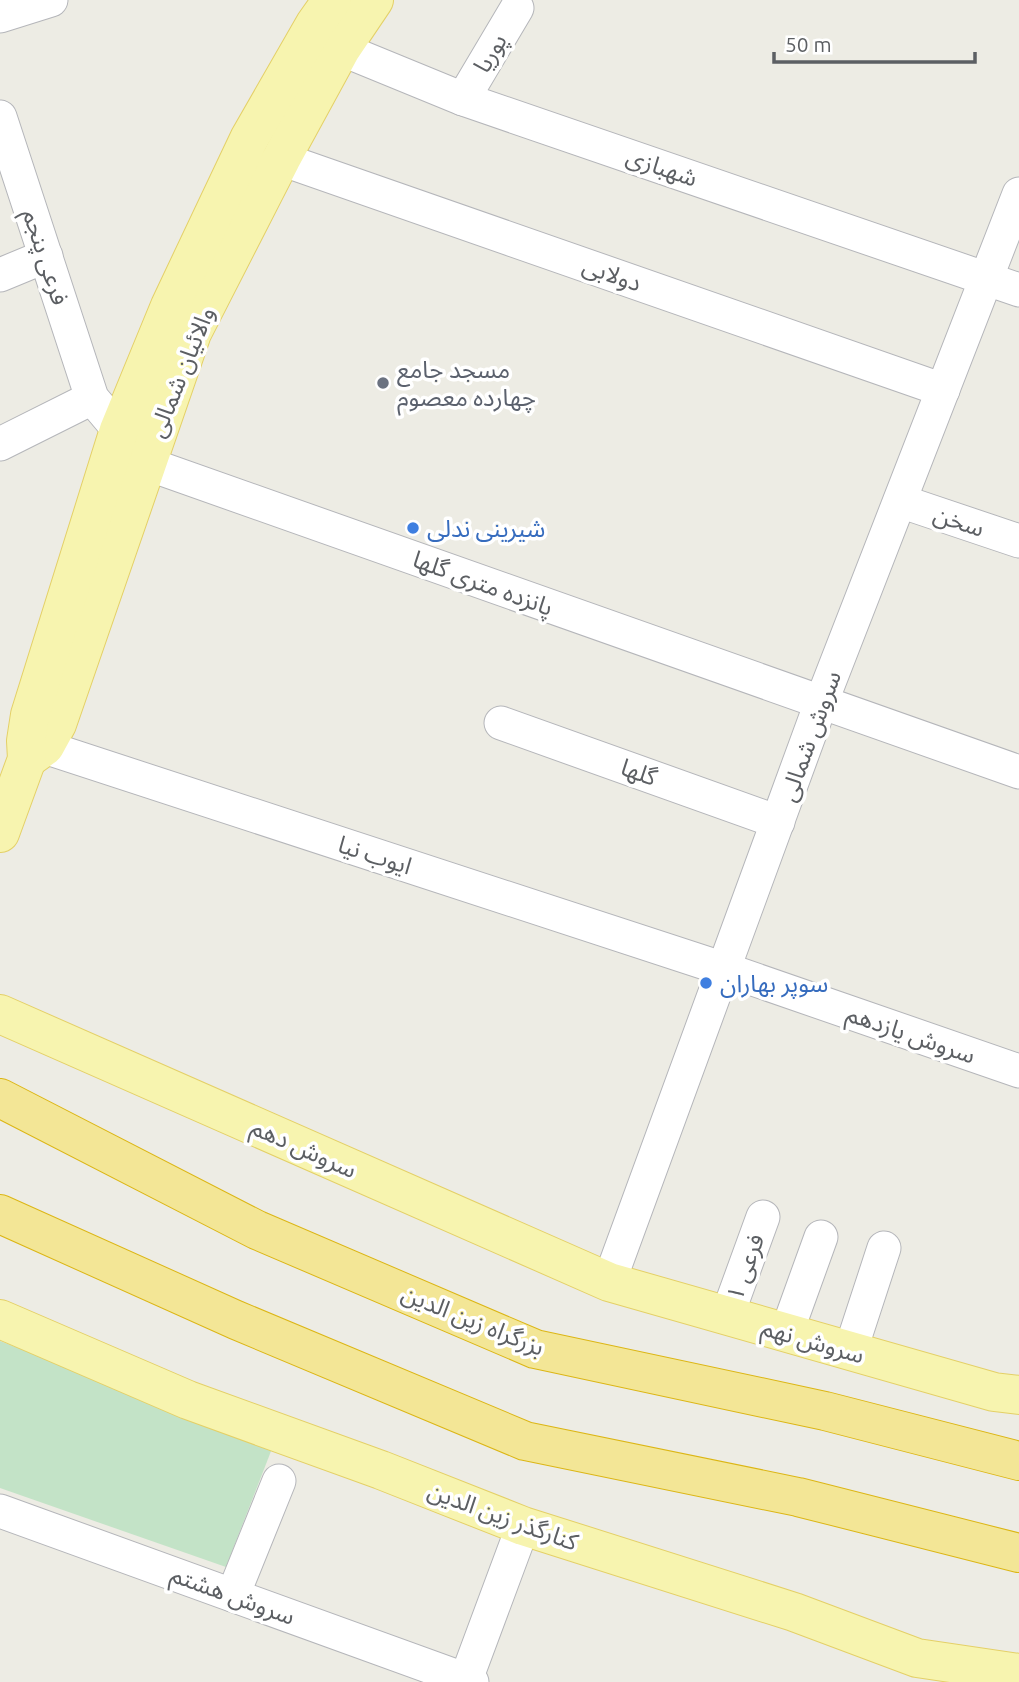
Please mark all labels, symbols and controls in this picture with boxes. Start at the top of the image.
scale bar [774,21,975,65]
street label: پوریا [468,29,514,79]
text: 50 m [785,32,832,56]
street label: شهبازی [623,142,701,193]
street label: فرعی پنجم [14,206,74,310]
street label: دولابی [579,251,645,298]
street label: والائیان شمالی [143,303,220,442]
place label: مسجد جامع چهارده معصوم [397,356,536,416]
marker: مسجد جامع چهارده معصوم [375,375,391,391]
street label: سخن [930,500,988,542]
place label: شیرینی ندلی [427,515,545,543]
marker: شیرینی ندلی [405,520,421,536]
street label: پانزده متری گلها [409,545,557,623]
street label: سروش شمالی [774,667,847,805]
street label: گلها [617,753,662,791]
street label: ایوب نیا [334,830,415,881]
place label: سوپر بهاران [720,970,828,999]
marker: سوپر بهاران [698,975,714,991]
street label: سروش یازدهم [842,999,979,1072]
street label: سروش دهم [246,1113,361,1187]
street label: فرعی ۱ [721,1230,770,1304]
street label: بزرگراه زین الدین [397,1279,548,1362]
street label: سروش نهم [757,1313,868,1372]
street label: کنارگذر زین الدین [424,1476,583,1557]
street label: سروش هشتم [166,1560,299,1634]

